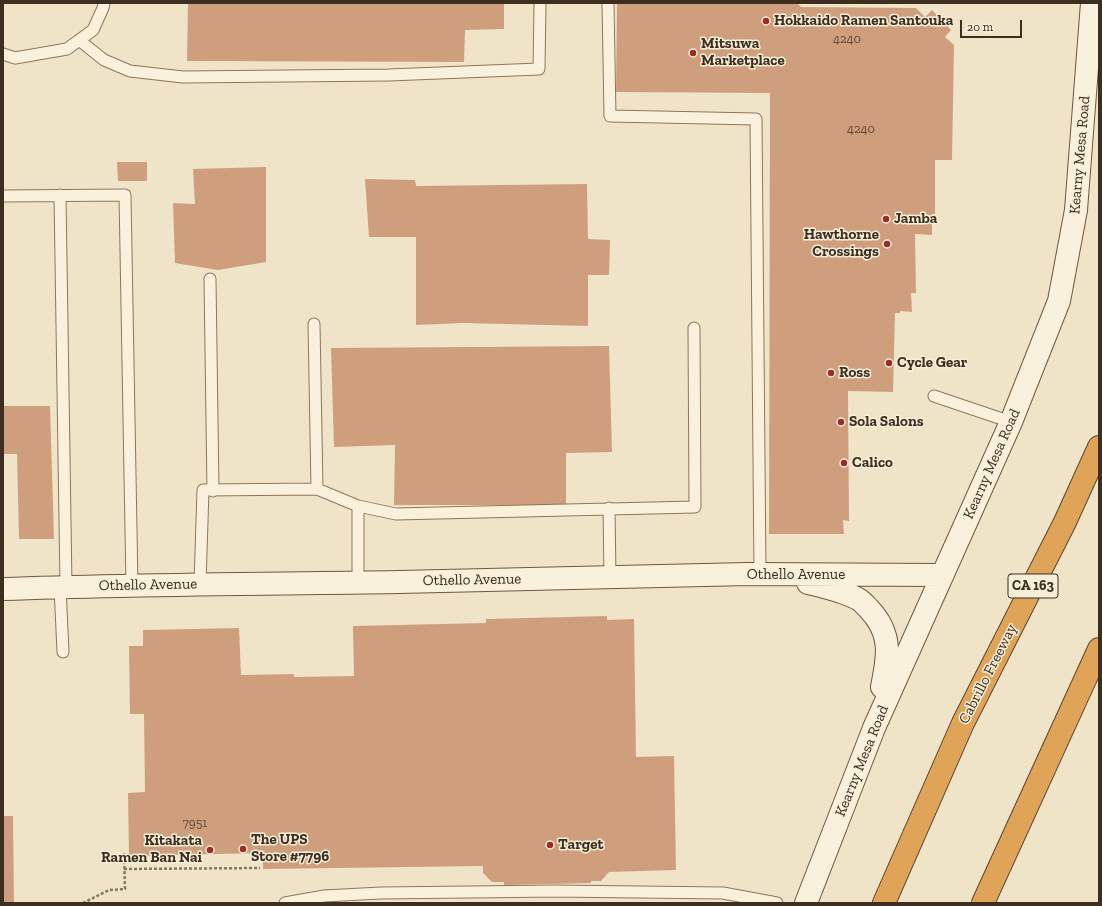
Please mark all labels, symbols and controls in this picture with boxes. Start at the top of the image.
place label: Hokkaido Ramen Santouka [774,12,953,30]
scale bar [962,12,1024,38]
marker: Hokkaido Ramen Santouka [761,16,771,26]
text: 20 m [967,20,993,34]
house number: 4240 [833,31,861,47]
place label: Mitsuwa Marketplace [701,35,785,70]
marker: Mitsuwa Marketplace [688,48,698,58]
street label: Kearny Mesa Road [1066,95,1094,215]
house number: 4240 [847,121,875,137]
place label: Jamba [894,210,937,228]
marker: Jamba [881,214,891,224]
place label: Hawthorne Crossings [804,226,879,261]
marker: Hawthorne Crossings [882,239,892,249]
place label: Cycle Gear [897,354,967,372]
marker: Cycle Gear [884,358,894,368]
place label: Ross [839,364,870,382]
marker: Ross [826,368,836,378]
street label: Kearny Mesa Road [960,406,1024,522]
place label: Sola Salons [849,413,924,431]
marker: Sola Salons [836,417,846,427]
place label: Calico [852,454,893,472]
marker: Calico [839,458,849,468]
street label: Othello Avenue [747,566,845,584]
street label: Othello Avenue [423,570,521,590]
road number: CA 163 [1008,574,1058,598]
street label: Othello Avenue [99,575,197,595]
street label: Cabrillo Freeway [955,621,1021,727]
street label: Kearny Mesa Road [831,703,893,819]
house number: 7951 [183,815,207,831]
place label: The UPS Store #7796 [251,831,329,866]
place label: Kitakata Ramen Ban Nai [101,832,202,867]
place label: Target [558,836,604,854]
marker: Target [545,840,555,850]
marker: The UPS Store #7796 [238,844,248,854]
marker: Kitakata Ramen Ban Nai [205,845,215,855]

